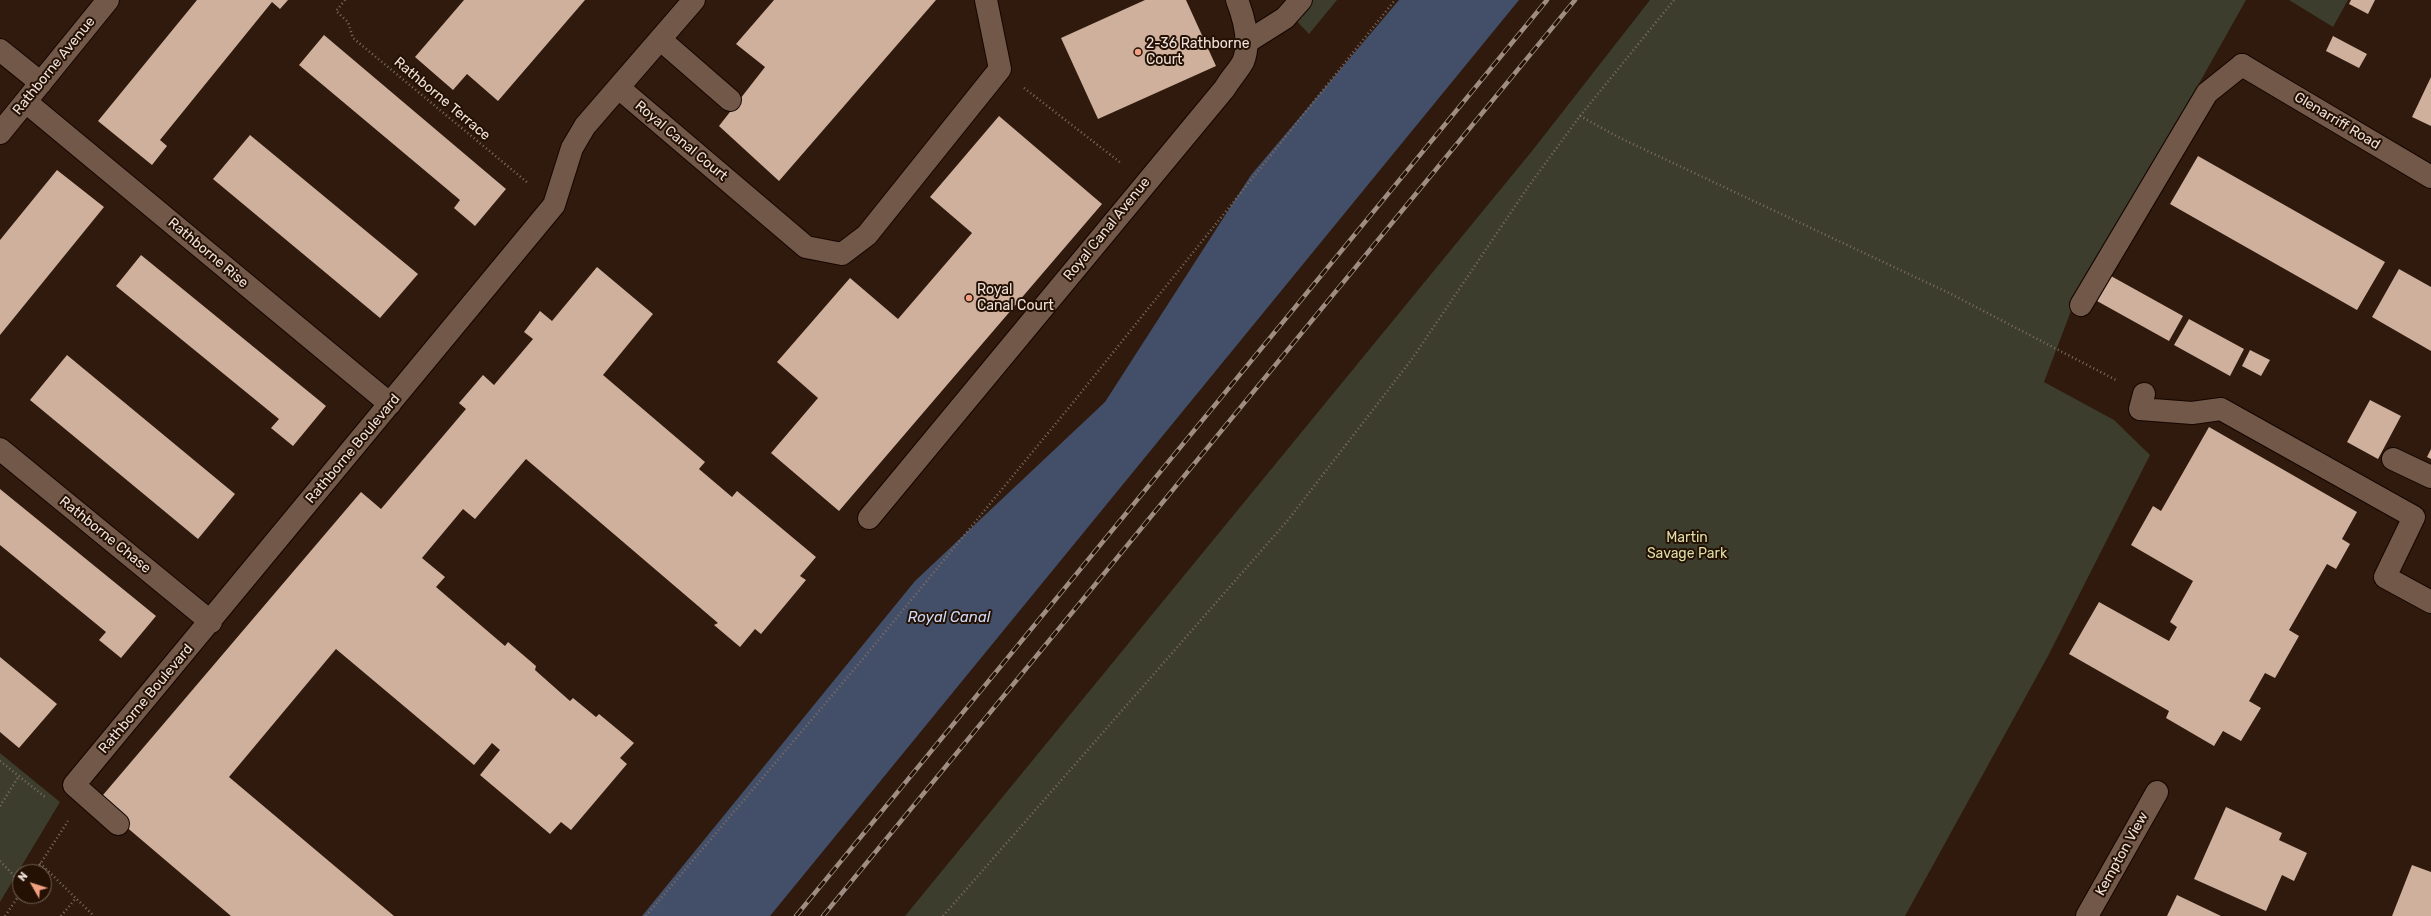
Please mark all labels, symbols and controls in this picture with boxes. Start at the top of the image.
street label: Rathborne Avenue [9,14,99,118]
place label: 2-36 Rathborne Court [1146,36,1249,68]
marker: 2-36 Rathborne Court [1133,47,1143,57]
street label: Rathborne Terrace [390,54,494,144]
street label: Glenarriff Road [2291,89,2383,153]
street label: Royal Canal Court [631,97,731,185]
street label: Royal Canal Avenue [1060,174,1154,284]
street label: Rathborne Rise [164,214,252,292]
place label: Royal Canal Court [977,282,1054,314]
marker: Royal Canal Court [964,293,974,303]
street label: Rathborne Boulevard [302,391,404,507]
street label: Rathborne Chase [56,493,154,577]
park label: Martin Savage Park [1647,530,1727,562]
water label: Royal Canal [908,609,990,627]
street label: Rathborne Boulevard [95,641,197,757]
street label: Kempton View [2092,809,2152,899]
north arrow [12,864,52,904]
text: N [16,870,31,884]

